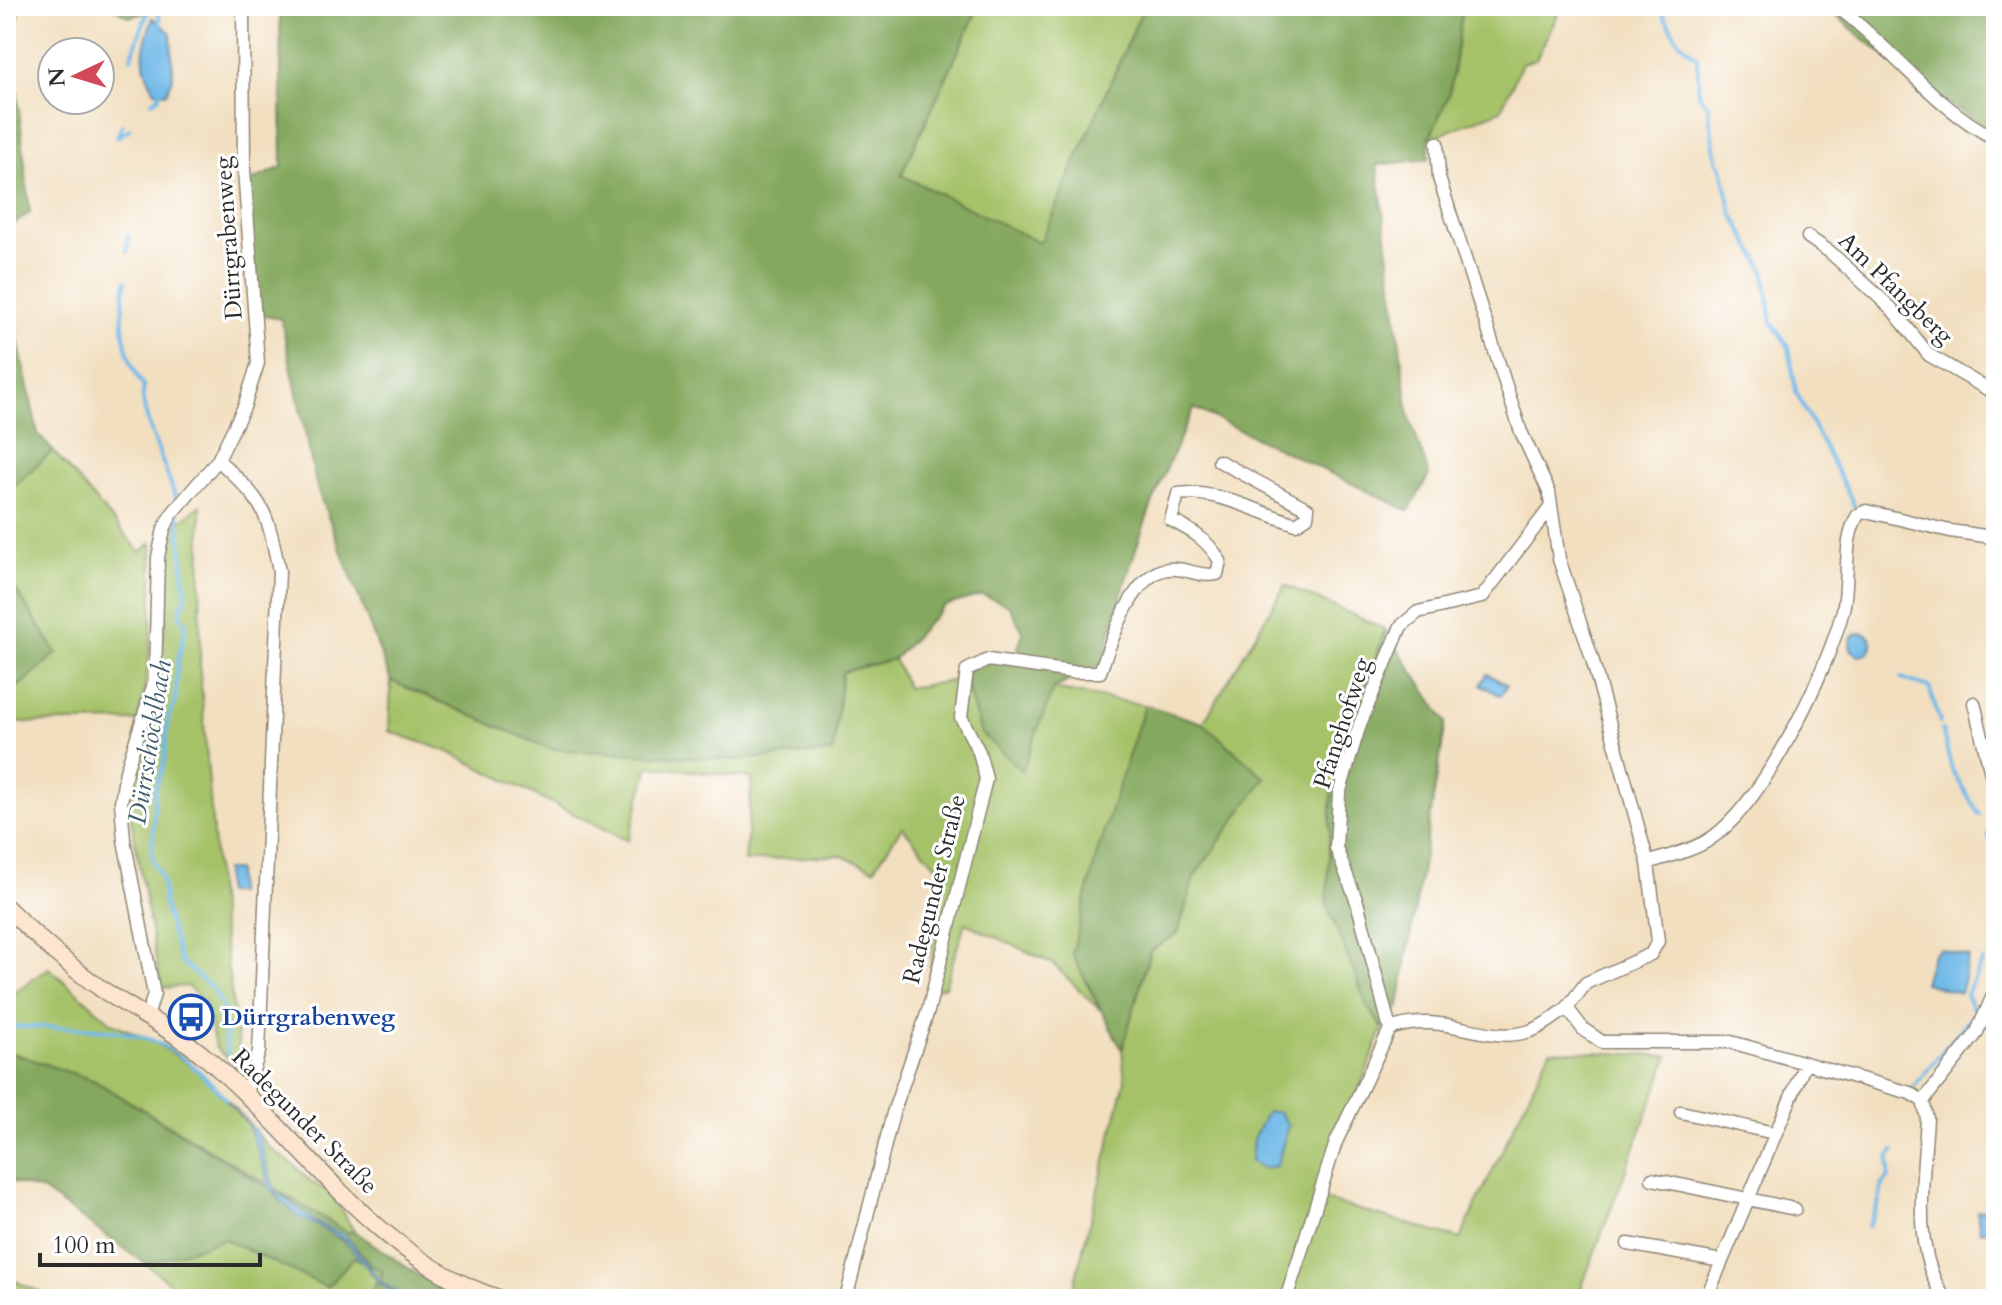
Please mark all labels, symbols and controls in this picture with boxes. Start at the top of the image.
north arrow [36,36,116,116]
text: N [41,67,73,88]
street label: Dürrgrabenweg [206,155,251,321]
street label: Am Pfangberg [1831,225,1961,352]
street label: Pfanghofweg [1306,653,1379,793]
water label: Dürrschöcklbach [119,657,180,827]
street label: Radegunder Straße [895,791,974,987]
bus stop icon: Dürrgrabenweg [167,993,215,1041]
place label: Dürrgrabenweg [222,1001,396,1034]
street label: Radegunder Straße [224,1041,385,1202]
scale bar [40,1217,260,1267]
text: 100 m [52,1229,116,1262]

